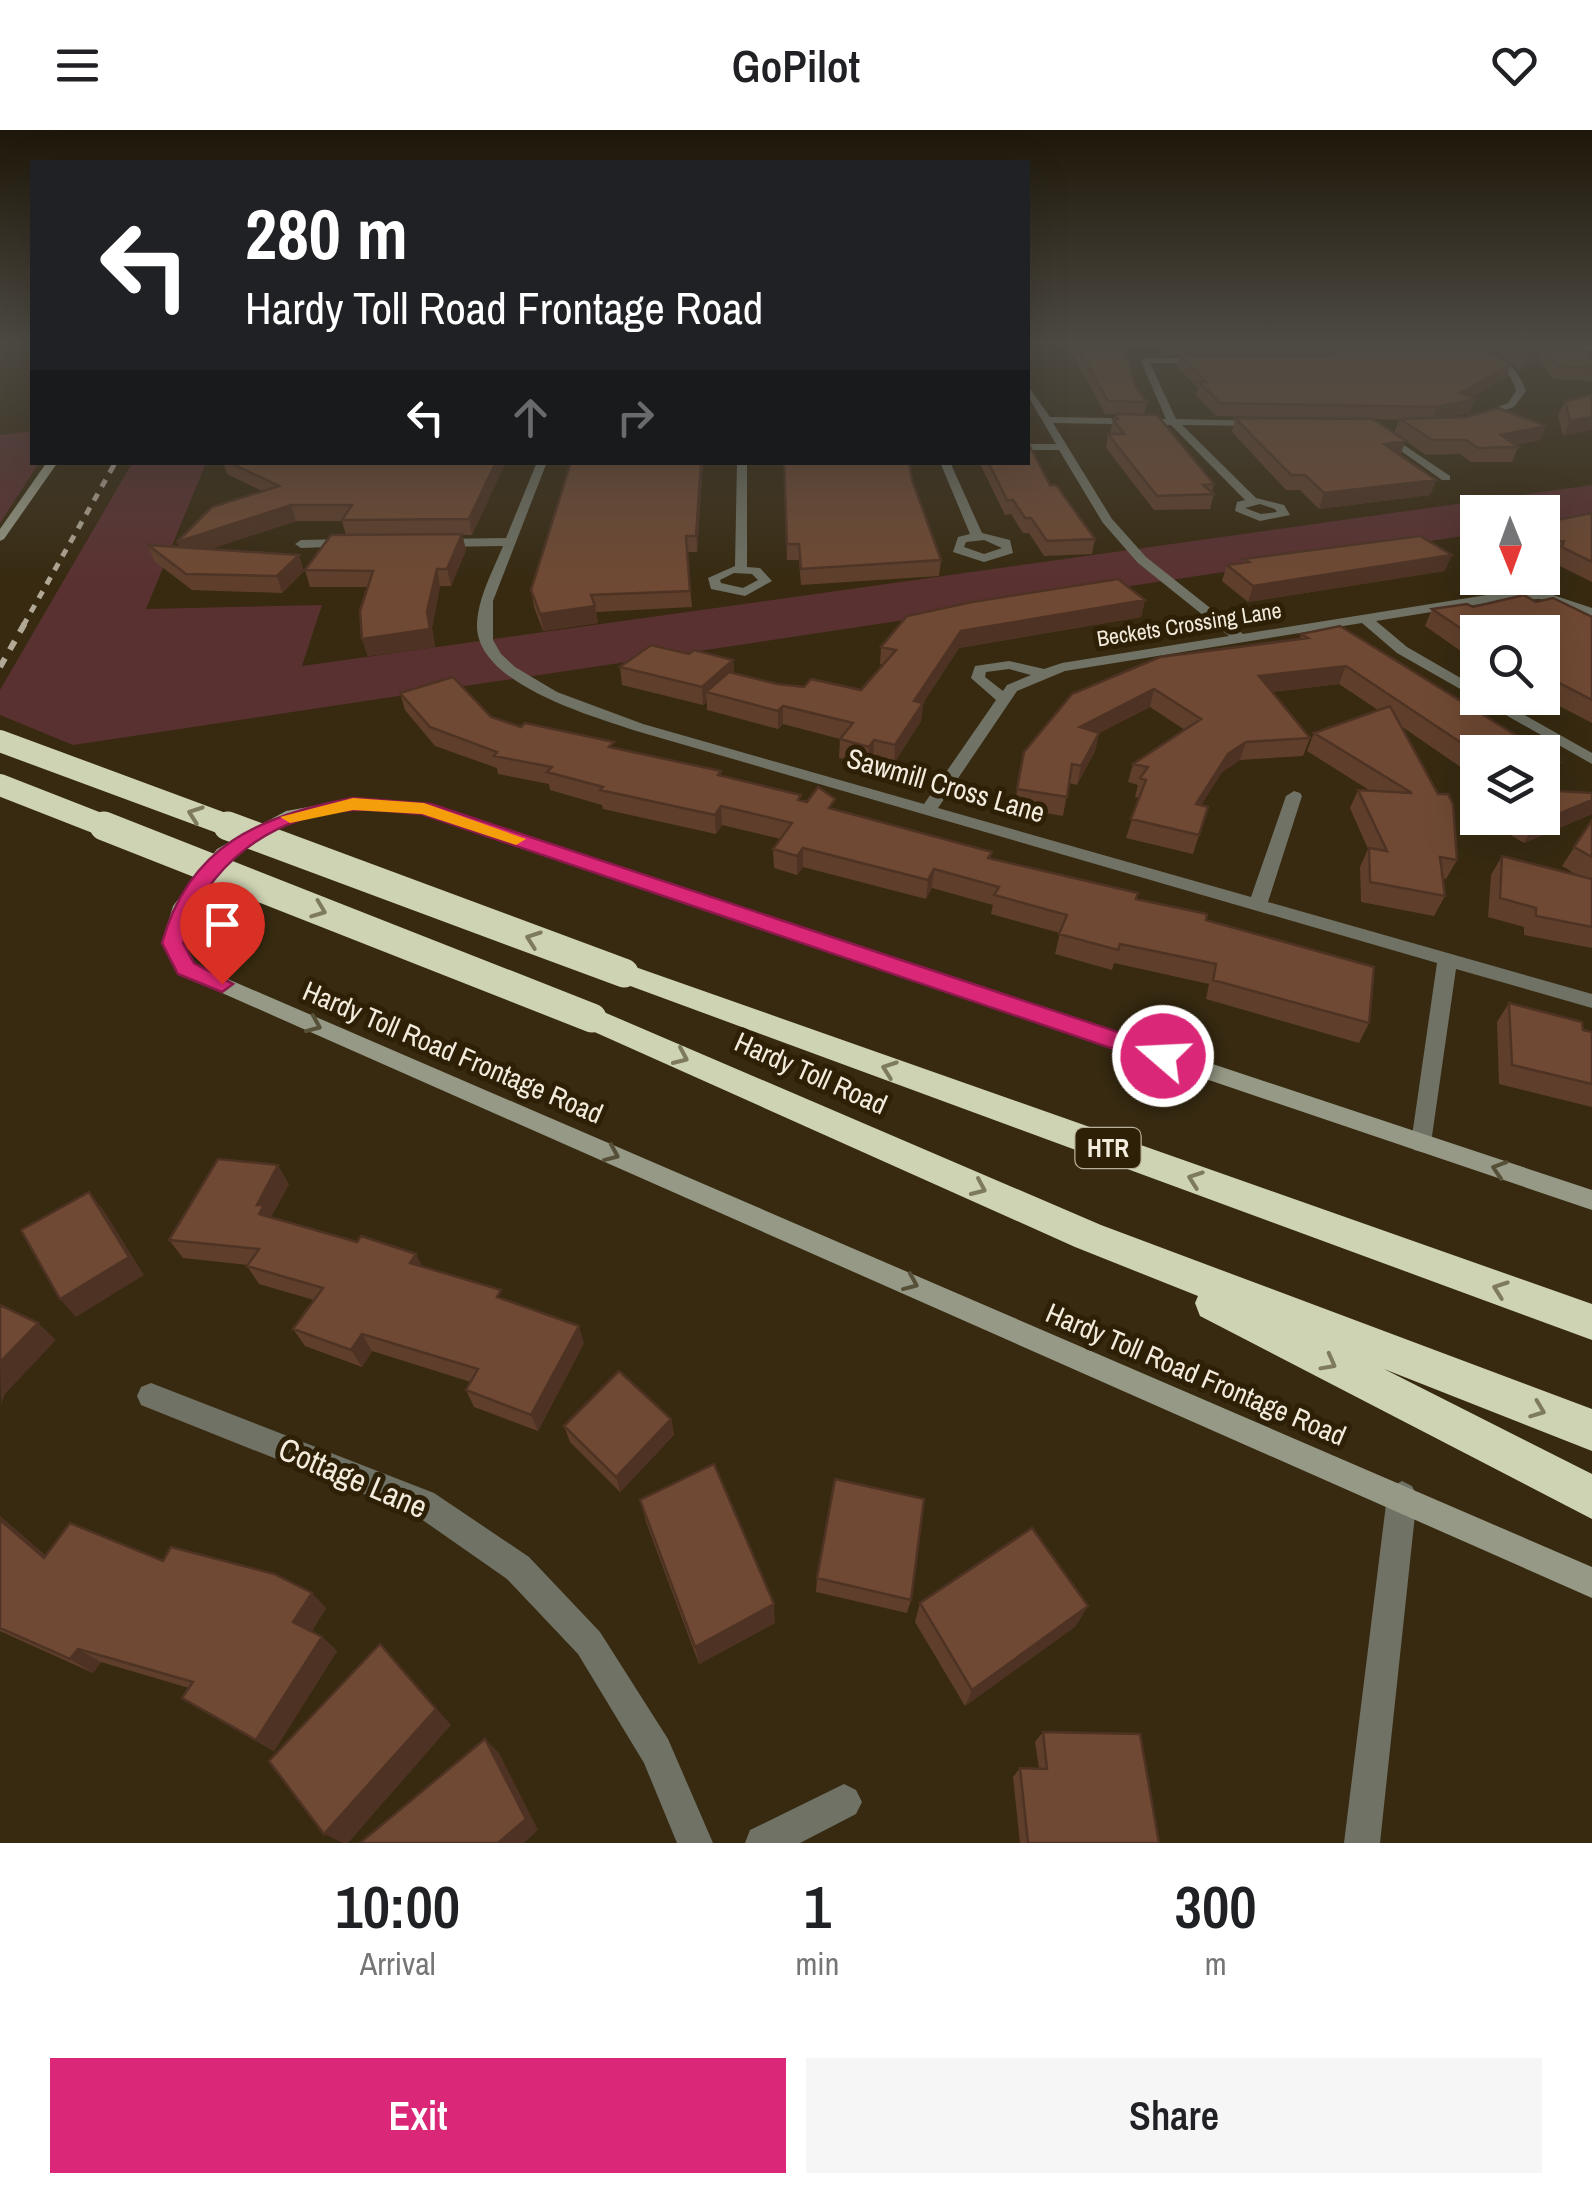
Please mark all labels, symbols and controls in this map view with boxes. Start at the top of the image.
text: GoPilot [732,35,860,96]
icon: menu [50,38,105,93]
icon: heart [1487,38,1542,93]
text: 280 m [245,187,408,281]
icon: left [80,200,210,330]
text: Hardy Toll Road Frontage Road [245,277,763,338]
icon: left [398,390,453,445]
icon: ahead [503,390,558,445]
icon: right [608,390,663,445]
north arrow [1460,495,1560,595]
map controls [1460,495,1560,835]
street label: Beckets Crossing Lane [1095,595,1283,653]
button: search [1460,615,1560,715]
button: layers [1460,735,1560,835]
street label: Sawmill Cross Lane [843,739,1049,831]
one-way arrow [188,805,205,826]
pin [180,882,265,985]
icon: arrive [195,897,250,952]
one-way arrow [309,899,326,919]
one-way arrow [525,930,542,951]
street label: Hardy Toll Road Frontage Road [297,972,609,1132]
position arrow [1111,1004,1215,1108]
one-way arrow [304,1013,322,1033]
street label: Hardy Toll Road [729,1023,893,1123]
one-way arrow [671,1045,689,1065]
one-way arrow [881,1060,898,1081]
road number: HTR [1076,1128,1140,1168]
one-way arrow [602,1142,620,1162]
one-way arrow [1492,1160,1509,1180]
one-way arrow [1187,1170,1204,1191]
one-way arrow [969,1176,987,1196]
one-way arrow [900,1271,918,1291]
one-way arrow [1493,1280,1510,1301]
street label: Hardy Toll Road Frontage Road [1040,1294,1352,1454]
one-way arrow [1318,1351,1336,1370]
one-way arrow [1528,1398,1546,1418]
street label: Cottage Lane [272,1427,434,1528]
text: 10:00 [335,1866,460,1947]
text: 1 [804,1866,831,1947]
text: 300 [1175,1866,1257,1947]
text: Arrival [360,1942,436,1985]
text: min [796,1942,839,1985]
text: m [1205,1942,1227,1985]
button: Exit [50,2058,786,2173]
button: Share [806,2058,1542,2173]

